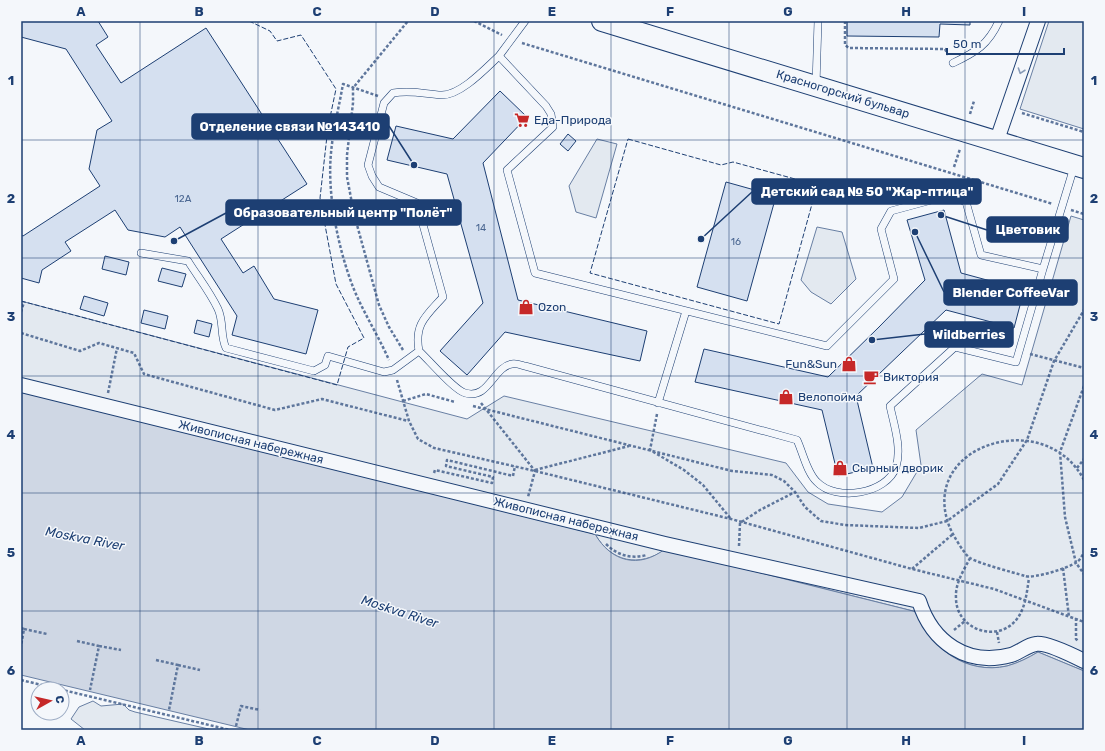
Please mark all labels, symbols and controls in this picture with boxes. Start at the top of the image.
text: A [76,4,86,19]
text: B [194,4,204,19]
text: C [312,4,322,19]
text: D [430,4,440,19]
text: E [548,4,556,19]
text: F [666,4,674,19]
text: G [783,4,793,19]
text: H [901,4,911,19]
text: I [1022,4,1026,19]
scale bar [947,30,1064,56]
text: 50 m [953,37,981,51]
street label: Красногорский бульвар [775,67,911,121]
one-way arrow [1017,67,1025,74]
text: 1 [8,73,14,88]
text: 1 [1091,73,1097,88]
supermarket icon: Еда-Природа [513,111,531,129]
place label: Еда-Природа [534,113,612,127]
callout: Отделение связи №143410 [192,114,389,139]
text: Отделение связи №143410 [200,119,381,134]
callout: Детский сад № 50 "Жар-птица" [752,179,981,204]
text: Детский сад № 50 "Жар-птица" [761,184,973,199]
text: 2 [7,191,15,206]
text: 2 [1090,191,1098,206]
house number: 12А [175,193,192,205]
callout: Образовательный центр "Полёт" [226,200,461,225]
text: Образовательный центр "Полёт" [234,205,453,220]
callout: Цветовик [987,217,1068,242]
house number: 14 [476,222,486,234]
text: Цветовик [996,222,1061,237]
house number: 16 [731,236,741,248]
callout: Blender CoffeeVar [944,280,1077,305]
text: Blender CoffeeVar [952,285,1070,300]
shop icon: Ozon [517,298,535,316]
place label: Ozon [538,300,566,314]
text: 3 [7,309,16,324]
text: 3 [1090,309,1099,324]
callout: Wildberries [925,322,1013,347]
text: Wildberries [933,327,1005,342]
shop icon: Fun&Sun [840,355,858,373]
place label: Fun&Sun [785,357,837,371]
cafe icon: Виктория [862,368,880,386]
place label: Виктория [883,370,939,384]
shop icon: Велопойма [777,388,795,406]
place label: Велопойма [798,390,863,404]
street label: Живописная набережная [177,417,325,467]
text: 4 [7,427,16,442]
text: 4 [1090,427,1099,442]
shop icon: Сырный дворик [831,459,849,477]
place label: Сырный дворик [852,461,944,475]
street label: Живописная набережная [492,494,640,544]
water label: Moskva River [44,523,127,554]
text: 5 [7,545,15,560]
text: 5 [1090,545,1098,560]
water label: Moskva River [359,592,441,631]
text: 6 [7,663,16,678]
text: 6 [1090,663,1099,678]
north arrow [30,681,70,721]
text: С [52,695,66,705]
text: A [76,733,86,748]
text: B [194,733,204,748]
text: C [312,733,322,748]
text: D [430,733,440,748]
text: E [548,733,556,748]
text: F [666,733,674,748]
text: G [783,733,793,748]
text: H [901,733,911,748]
text: I [1022,733,1026,748]

